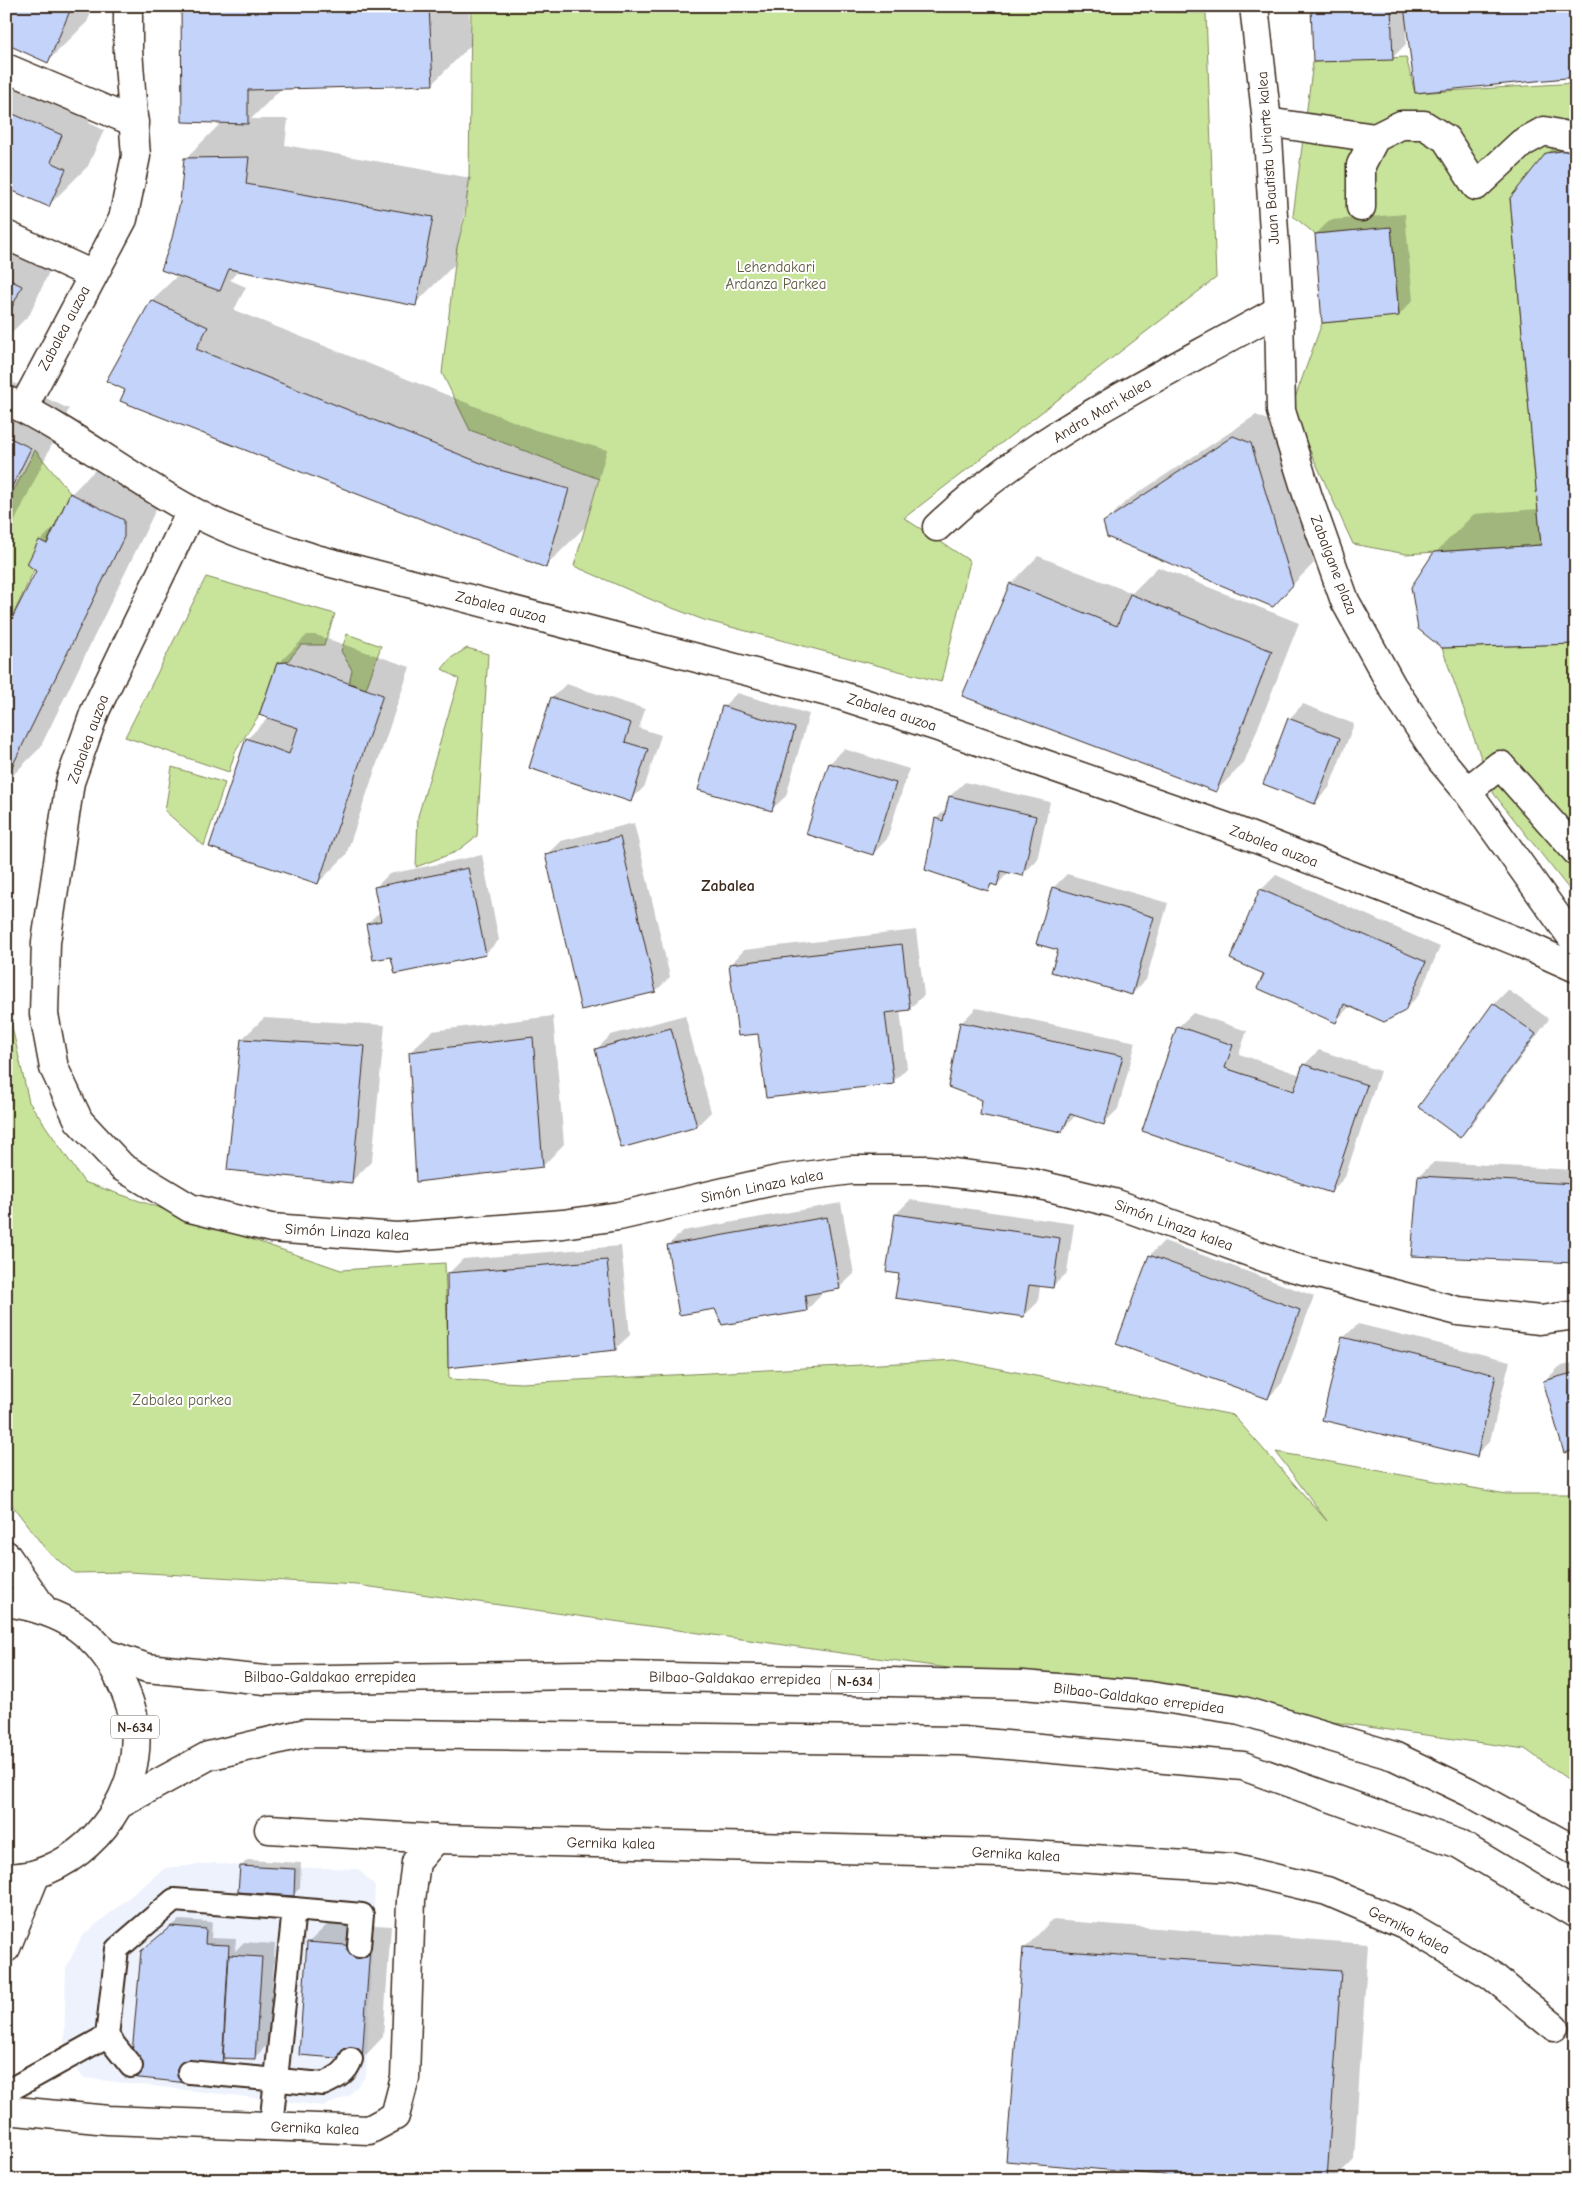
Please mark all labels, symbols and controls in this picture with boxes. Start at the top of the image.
street label: Juan Bautista Uriarte kalea [1253,71,1283,245]
park label: Lehendakari Ardanza Parkea [726,258,826,293]
street label: Zabalea auzoa [34,283,94,373]
street label: Andra Mari kalea [1050,374,1154,446]
street label: Zabalgane plaza [1307,513,1361,617]
street label: Zabalea auzoa [454,587,548,627]
street label: Zabalea auzoa [845,689,939,735]
street label: Zabalea auzoa [64,692,112,786]
street label: Zabalea auzoa [1227,821,1321,871]
district label: Zabalea [701,877,755,895]
street label: Simón Linaza kalea [699,1165,825,1207]
street label: Simón Linaza kalea [1112,1195,1236,1255]
street label: Simón Linaza kalea [284,1220,410,1244]
park label: Zabalea parkea [132,1391,232,1409]
street label: Bilbao-Galdakao errepidea [244,1668,416,1686]
street label: Bilbao-Galdakao errepidea [649,1668,821,1688]
road number: N-634 [831,1670,879,1692]
street label: Bilbao-Galdakao errepidea [1053,1679,1225,1717]
road number: N-634 [111,1715,159,1738]
street label: Gernika kalea [566,1833,656,1853]
street label: Gernika kalea [971,1843,1061,1865]
street label: Gernika kalea [1365,1902,1453,1958]
street label: Gernika kalea [270,2117,360,2139]

